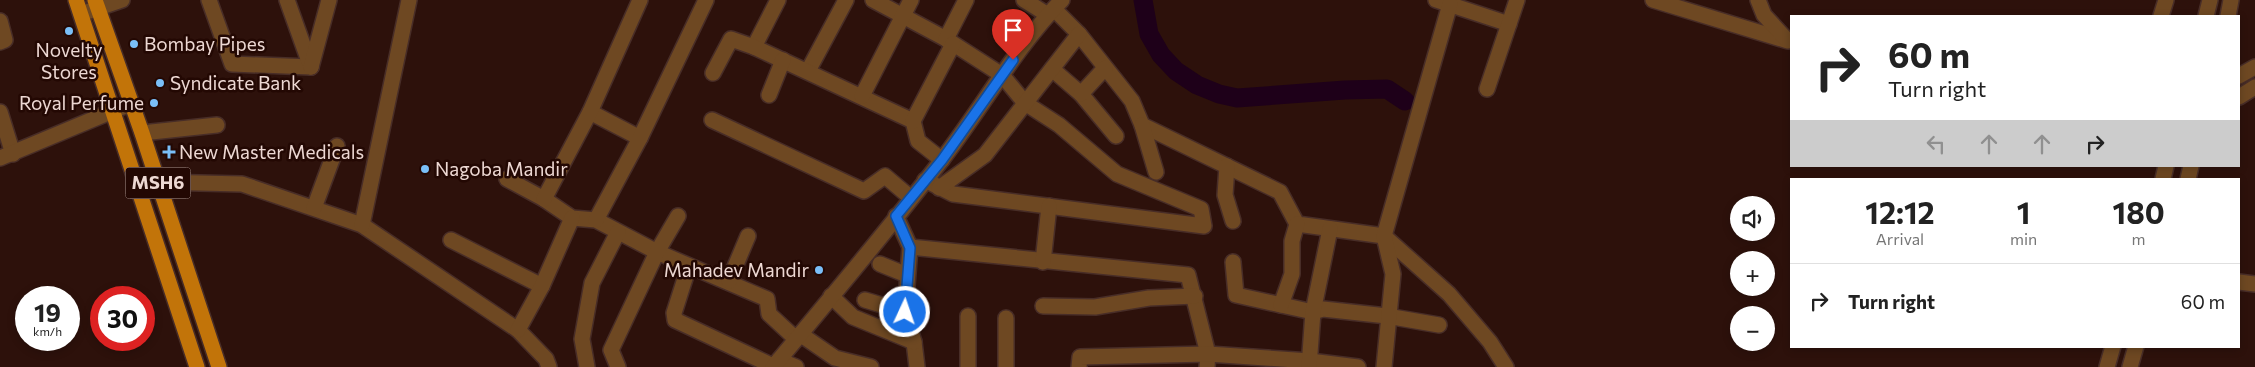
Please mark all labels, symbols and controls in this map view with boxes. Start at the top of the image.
pin [992,9,1034,60]
icon: arrive [999,16,1027,44]
marker: Novelty Stores [63,25,75,37]
place label: Bombay Pipes [144,32,265,55]
text: 60 m [1888,32,1970,75]
icon: right [1805,35,1870,100]
place label: Novelty Stores [35,38,103,83]
marker: Bombay Pipes [128,38,140,50]
place label: Syndicate Bank [170,71,301,94]
text: Turn right [1888,75,1986,102]
marker: Syndicate Bank [154,77,166,89]
place label: Royal Perfume [19,91,144,114]
marker: Royal Perfume [148,97,160,109]
icon: left [1922,130,1950,158]
icon: ahead [1975,130,2003,158]
icon: ahead [2028,130,2056,158]
icon: right [2081,130,2109,158]
place label: New Master Medicals [179,140,364,163]
marker: New Master Medicals [163,146,175,158]
place label: Nagoba Mandir [435,157,568,180]
marker: Nagoba Mandir [419,163,431,175]
road number: MSH6 [126,168,190,198]
text: 12:12 [1865,193,1935,230]
text: 1 [2017,193,2030,230]
text: 180 [2113,193,2165,230]
map controls [1730,196,1775,351]
button: sound [1730,196,1775,241]
text: Arrival [1876,229,1924,248]
text: min [2010,229,2037,248]
text: m [2132,229,2146,248]
button: + [1730,251,1775,296]
place label: Mahadev Mandir [664,258,809,281]
marker: Mahadev Mandir [813,264,825,276]
position arrow [878,285,930,337]
speed limit sign: 30 [90,286,155,351]
icon: right [1805,287,1833,315]
text: Turn right [1848,290,1935,313]
text: 60 m [2181,290,2225,313]
text: 19 [34,297,61,327]
button: − [1730,306,1775,351]
text: km/h [33,324,62,338]

